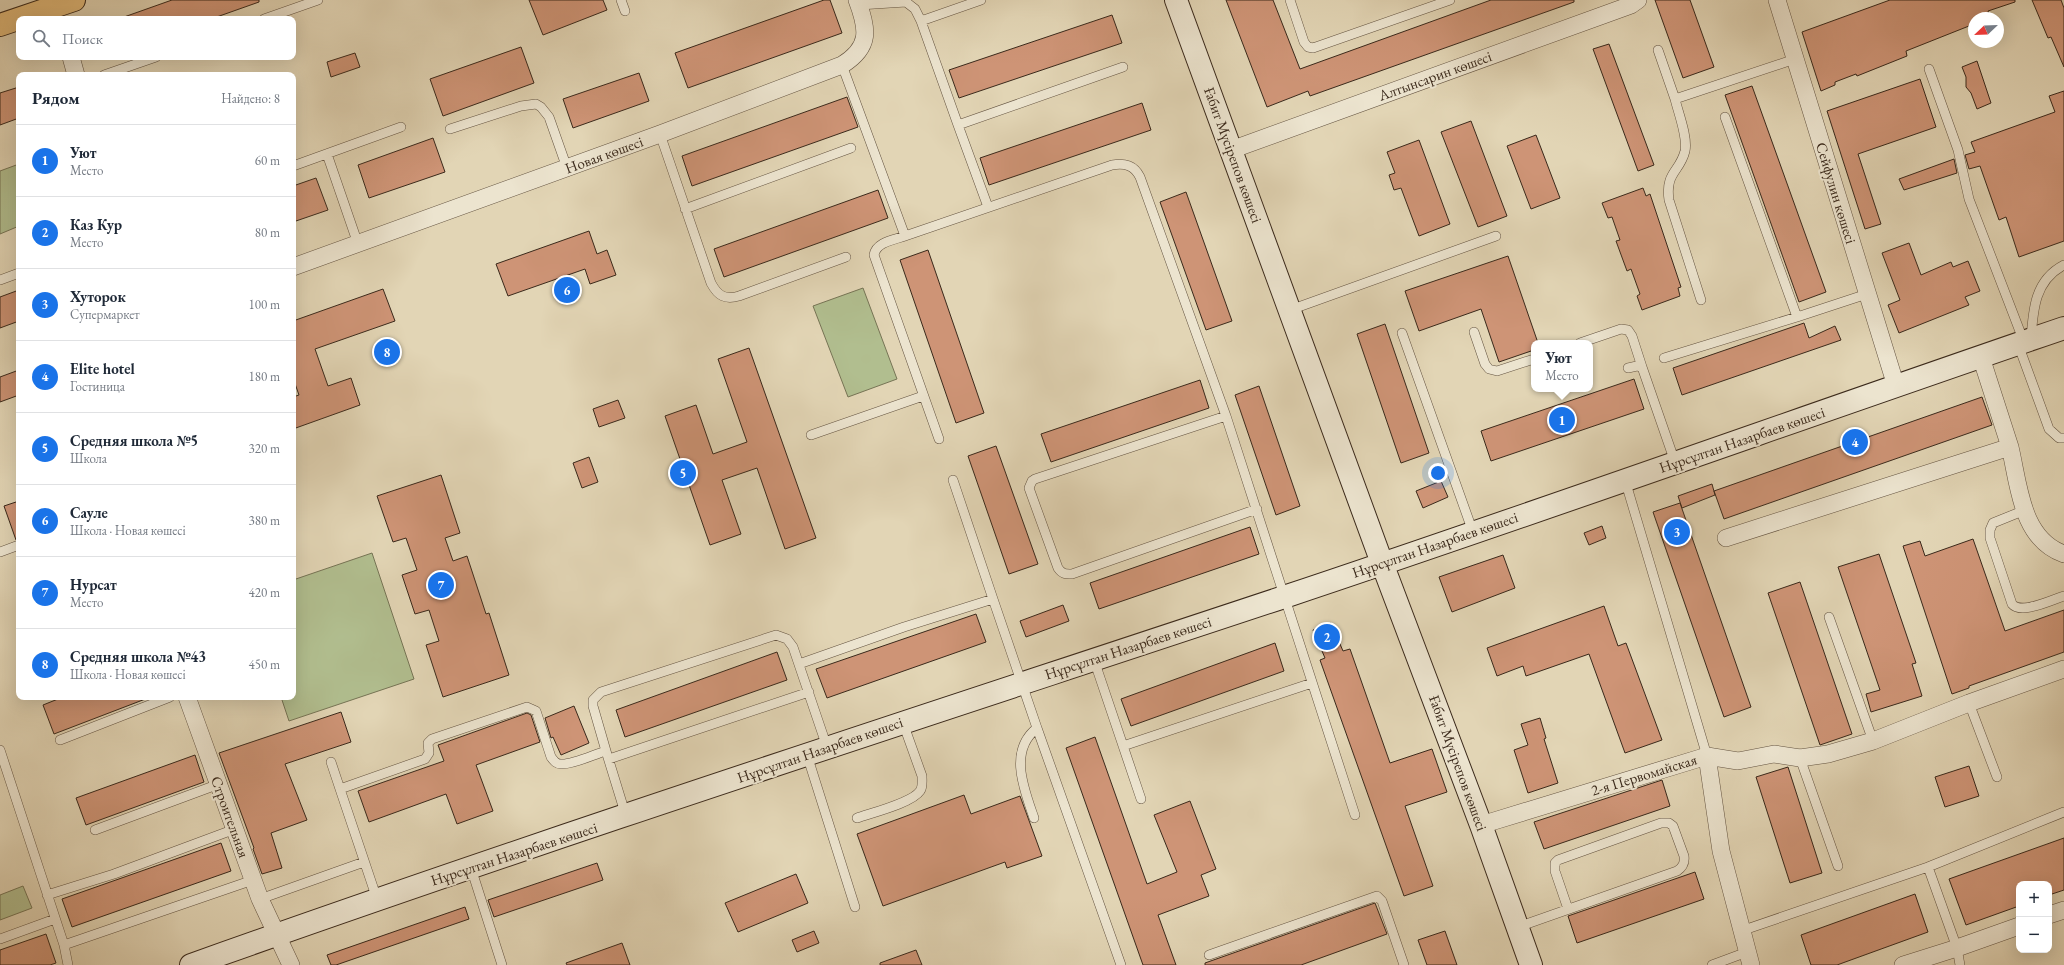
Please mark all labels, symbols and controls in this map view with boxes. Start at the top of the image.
north arrow [1968,12,2004,48]
search box [16,16,296,60]
icon: search [30,27,52,49]
text: Поиск [62,29,103,48]
street label: Алтынсарин көшесі [1375,46,1494,105]
street label: Ғабит Мүсірепов көшесі [1200,84,1267,226]
text: Рядом [32,87,80,109]
text: Найдено: 8 [221,90,280,107]
street label: Новая көшесі [562,132,646,177]
street label: Сейфулин көшесі [1812,140,1861,246]
text: Уют [70,143,96,162]
text: 1 [42,152,48,169]
text: 60 m [255,152,280,169]
text: Место [70,162,103,179]
text: Каз Кур [70,215,122,234]
text: 2 [42,224,48,241]
text: 80 m [255,224,280,241]
text: Место [70,234,103,251]
pin: 6 [554,275,580,305]
text: Хуторок [70,287,126,306]
text: 3 [42,296,48,313]
text: 100 m [249,296,280,313]
text: Супермаркет [70,306,140,323]
pin: 8 [374,337,400,367]
popup [1531,340,1593,392]
text: Уют [1545,348,1572,367]
text: Elite hotel [70,359,135,378]
text: Место [1545,367,1579,384]
text: 4 [42,368,48,385]
text: 180 m [249,368,280,385]
text: Гостиница [70,378,125,395]
street label: Нұрсұлтан Назарбаев көшесі [1656,402,1828,477]
pin: 1 [1549,405,1575,435]
pin: 4 [1842,427,1868,457]
text: Средняя школа №5 [70,431,198,450]
text: 5 [42,440,48,457]
text: 320 m [249,440,280,457]
text: Школа [70,450,107,467]
pin: 5 [670,458,696,488]
your location [1428,463,1448,483]
text: Сауле [70,503,108,522]
street label: Нұрсұлтан Назарбаев көшесі [1349,507,1521,582]
text: 6 [42,512,48,529]
text: 380 m [249,512,280,529]
pin: 3 [1664,517,1690,547]
text: Школа · Новая көшесі [70,522,186,539]
pin: 7 [428,570,454,600]
text: Нурсат [70,575,117,594]
text: 7 [42,584,48,601]
text: 420 m [249,584,280,601]
text: Место [70,594,103,611]
street label: Нұрсұлтан Назарбаев көшесі [1042,611,1214,683]
pin: 2 [1314,622,1340,652]
text: Средняя школа №43 [70,647,206,666]
text: 8 [42,656,48,673]
text: 450 m [249,656,280,673]
text: Школа · Новая көшесі [70,666,186,683]
street label: Ғабит Мүсірепов көшесі [1425,692,1492,834]
street label: Нұрсұлтан Назарбаев көшесі [734,712,906,787]
street label: 2-я Первомайская [1589,749,1699,800]
street label: Строительная [207,773,254,861]
street label: Нұрсұлтан Назарбаев көшесі [428,817,600,889]
map controls [2016,881,2052,953]
button: + [2016,881,2052,917]
button: − [2016,917,2052,953]

